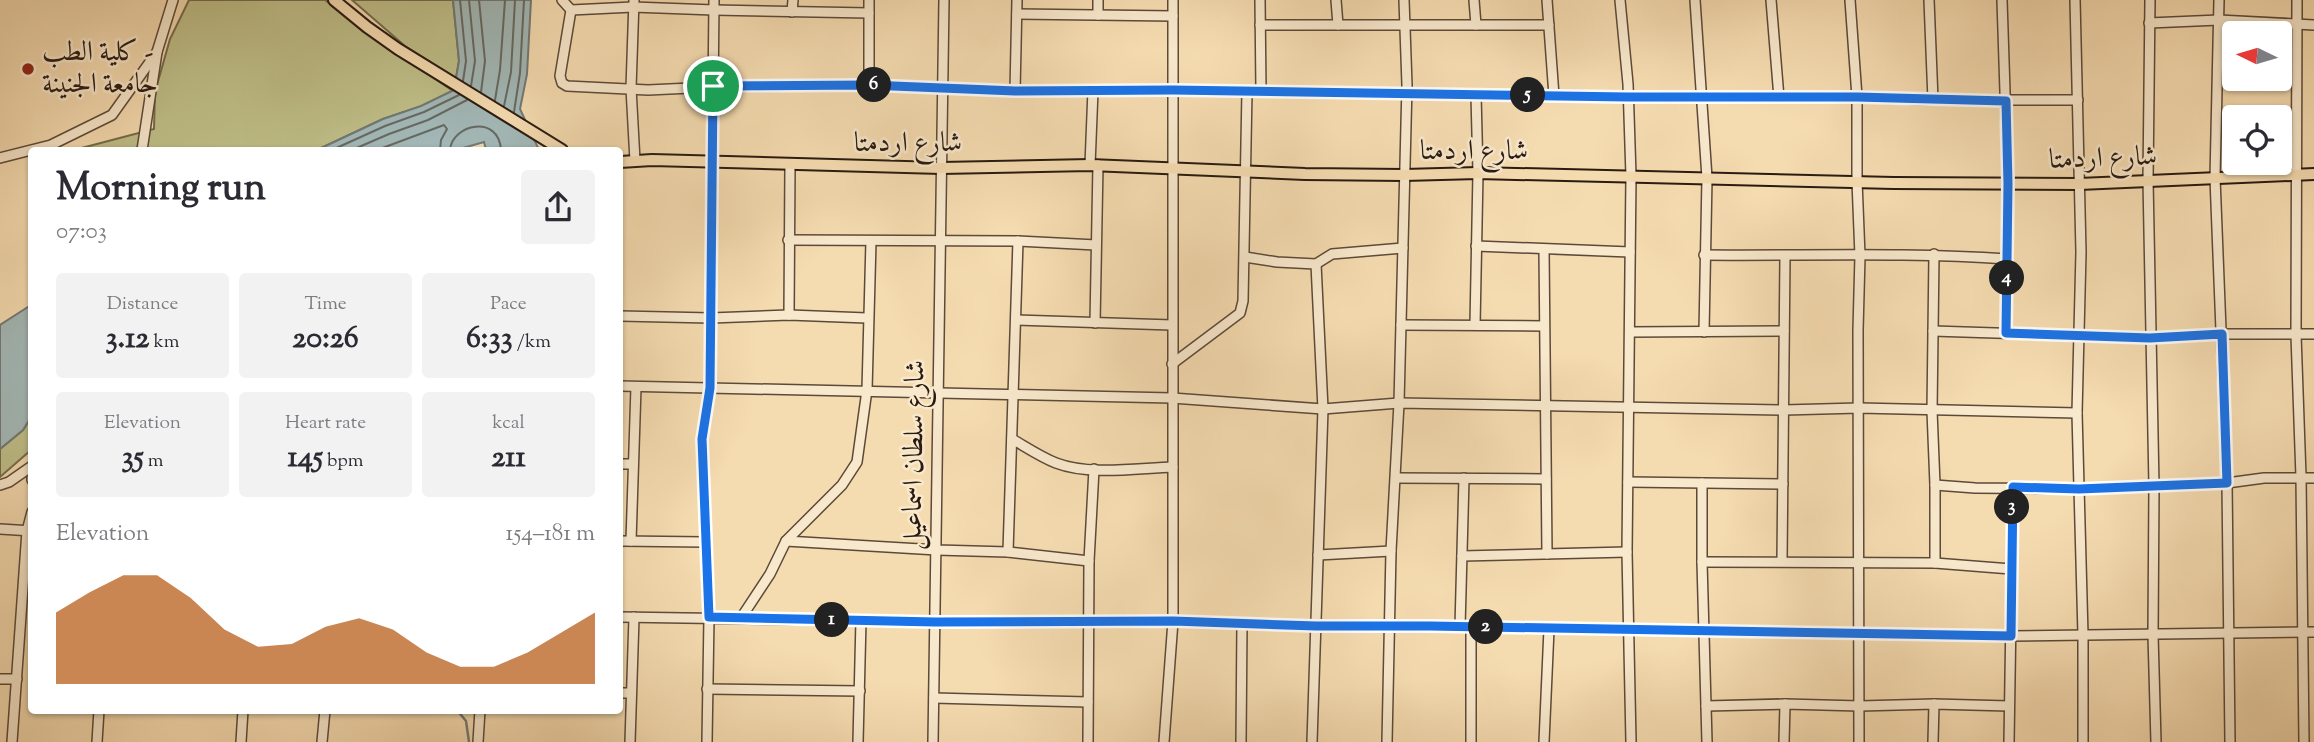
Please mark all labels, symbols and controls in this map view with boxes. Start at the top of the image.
north arrow [2222,21,2292,91]
map controls [2222,21,2292,175]
place label: كلية الطب - جامعة الجنينة [42,33,158,105]
pin [683,56,743,116]
marker: كلية الطب - جامعة الجنينة [20,61,36,77]
icon: arrive [694,67,732,105]
pin: 6 [856,68,892,102]
text: 6 [869,71,878,98]
pin: 5 [1510,78,1546,112]
text: 5 [1524,81,1531,108]
button: locate [2222,105,2292,175]
street label: شارع اردمتا [854,124,962,165]
street label: شارع اردمتا [1420,132,1528,173]
street label: شارع اردمتا [2048,137,2158,182]
text: Morning run [56,163,266,217]
button: share [521,170,595,244]
text: 07:03 [56,216,107,249]
pin: 4 [1990,260,2024,296]
text: 4 [2002,264,2011,291]
text: Distance [107,291,178,318]
text: Time [304,291,347,318]
text: Pace [490,291,527,318]
text: 3.12 [105,318,149,361]
text: 20:26 [292,318,359,361]
text: 6:33 [466,318,513,361]
text: km [149,329,180,356]
text: /km [513,329,551,356]
street label: شارع سلطان اسماعيل [893,360,938,550]
text: Elevation [104,410,181,437]
text: Heart rate [285,410,366,437]
text: kcal [492,410,525,437]
text: 35 [121,437,144,480]
text: 145 [287,437,323,480]
text: 211 [491,437,526,480]
text: m [144,448,164,475]
text: bpm [323,448,364,475]
pin: 3 [1994,490,2030,524]
text: 3 [2008,493,2015,520]
text: Elevation [56,518,149,551]
text: 154–181 m [506,518,595,551]
pin: 1 [814,602,850,638]
text: 1 [828,606,835,633]
pin: 2 [1468,610,1504,644]
text: 2 [1481,613,1490,640]

